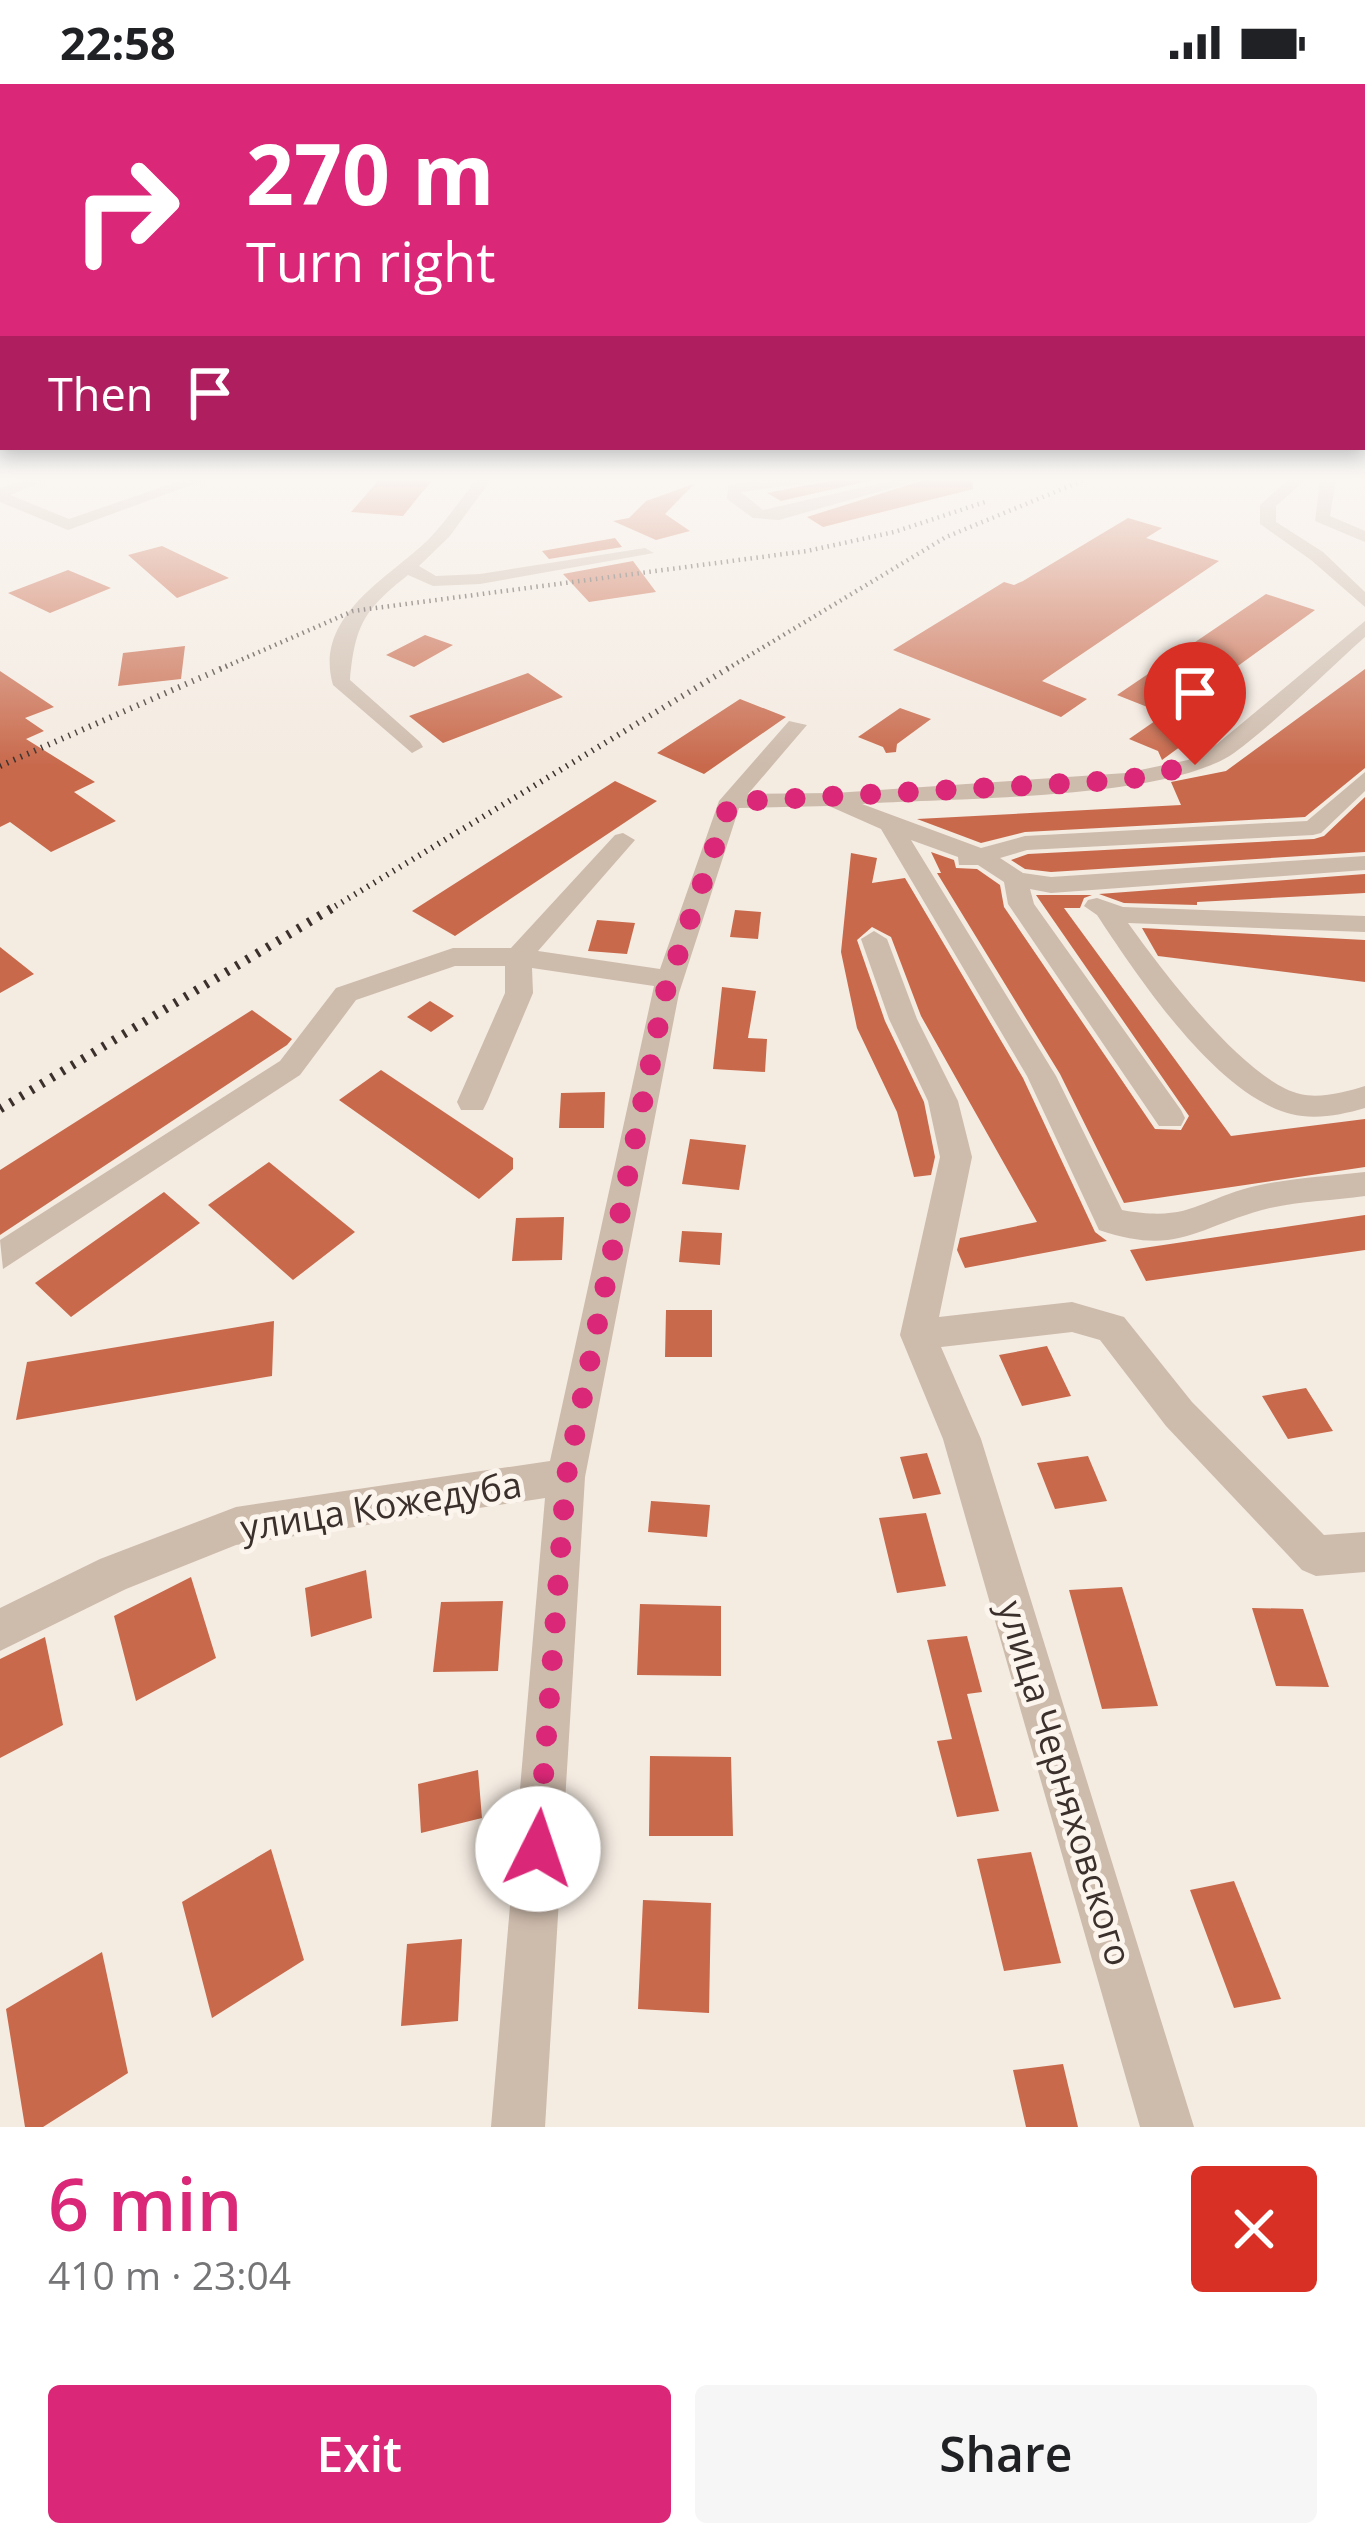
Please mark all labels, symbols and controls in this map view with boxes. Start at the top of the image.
text: 22:58 [60,12,176,73]
text: 270 m [246,115,494,230]
icon: right [48,132,204,288]
text: Turn right [246,224,495,298]
icon: arrive [177,360,243,426]
text: Then [48,363,153,424]
pin [1144,642,1246,765]
icon: arrive [1162,660,1228,726]
street label: улица Кожедуба [237,1459,525,1552]
street label: улица Черняховского [987,1594,1144,1971]
position arrow [475,1786,601,1912]
text: 6 min [48,2154,242,2252]
button: close [1191,2166,1317,2292]
text: 410 m · 23:04 [48,2248,291,2301]
button: Exit [48,2385,671,2523]
button: Share [695,2385,1317,2523]

